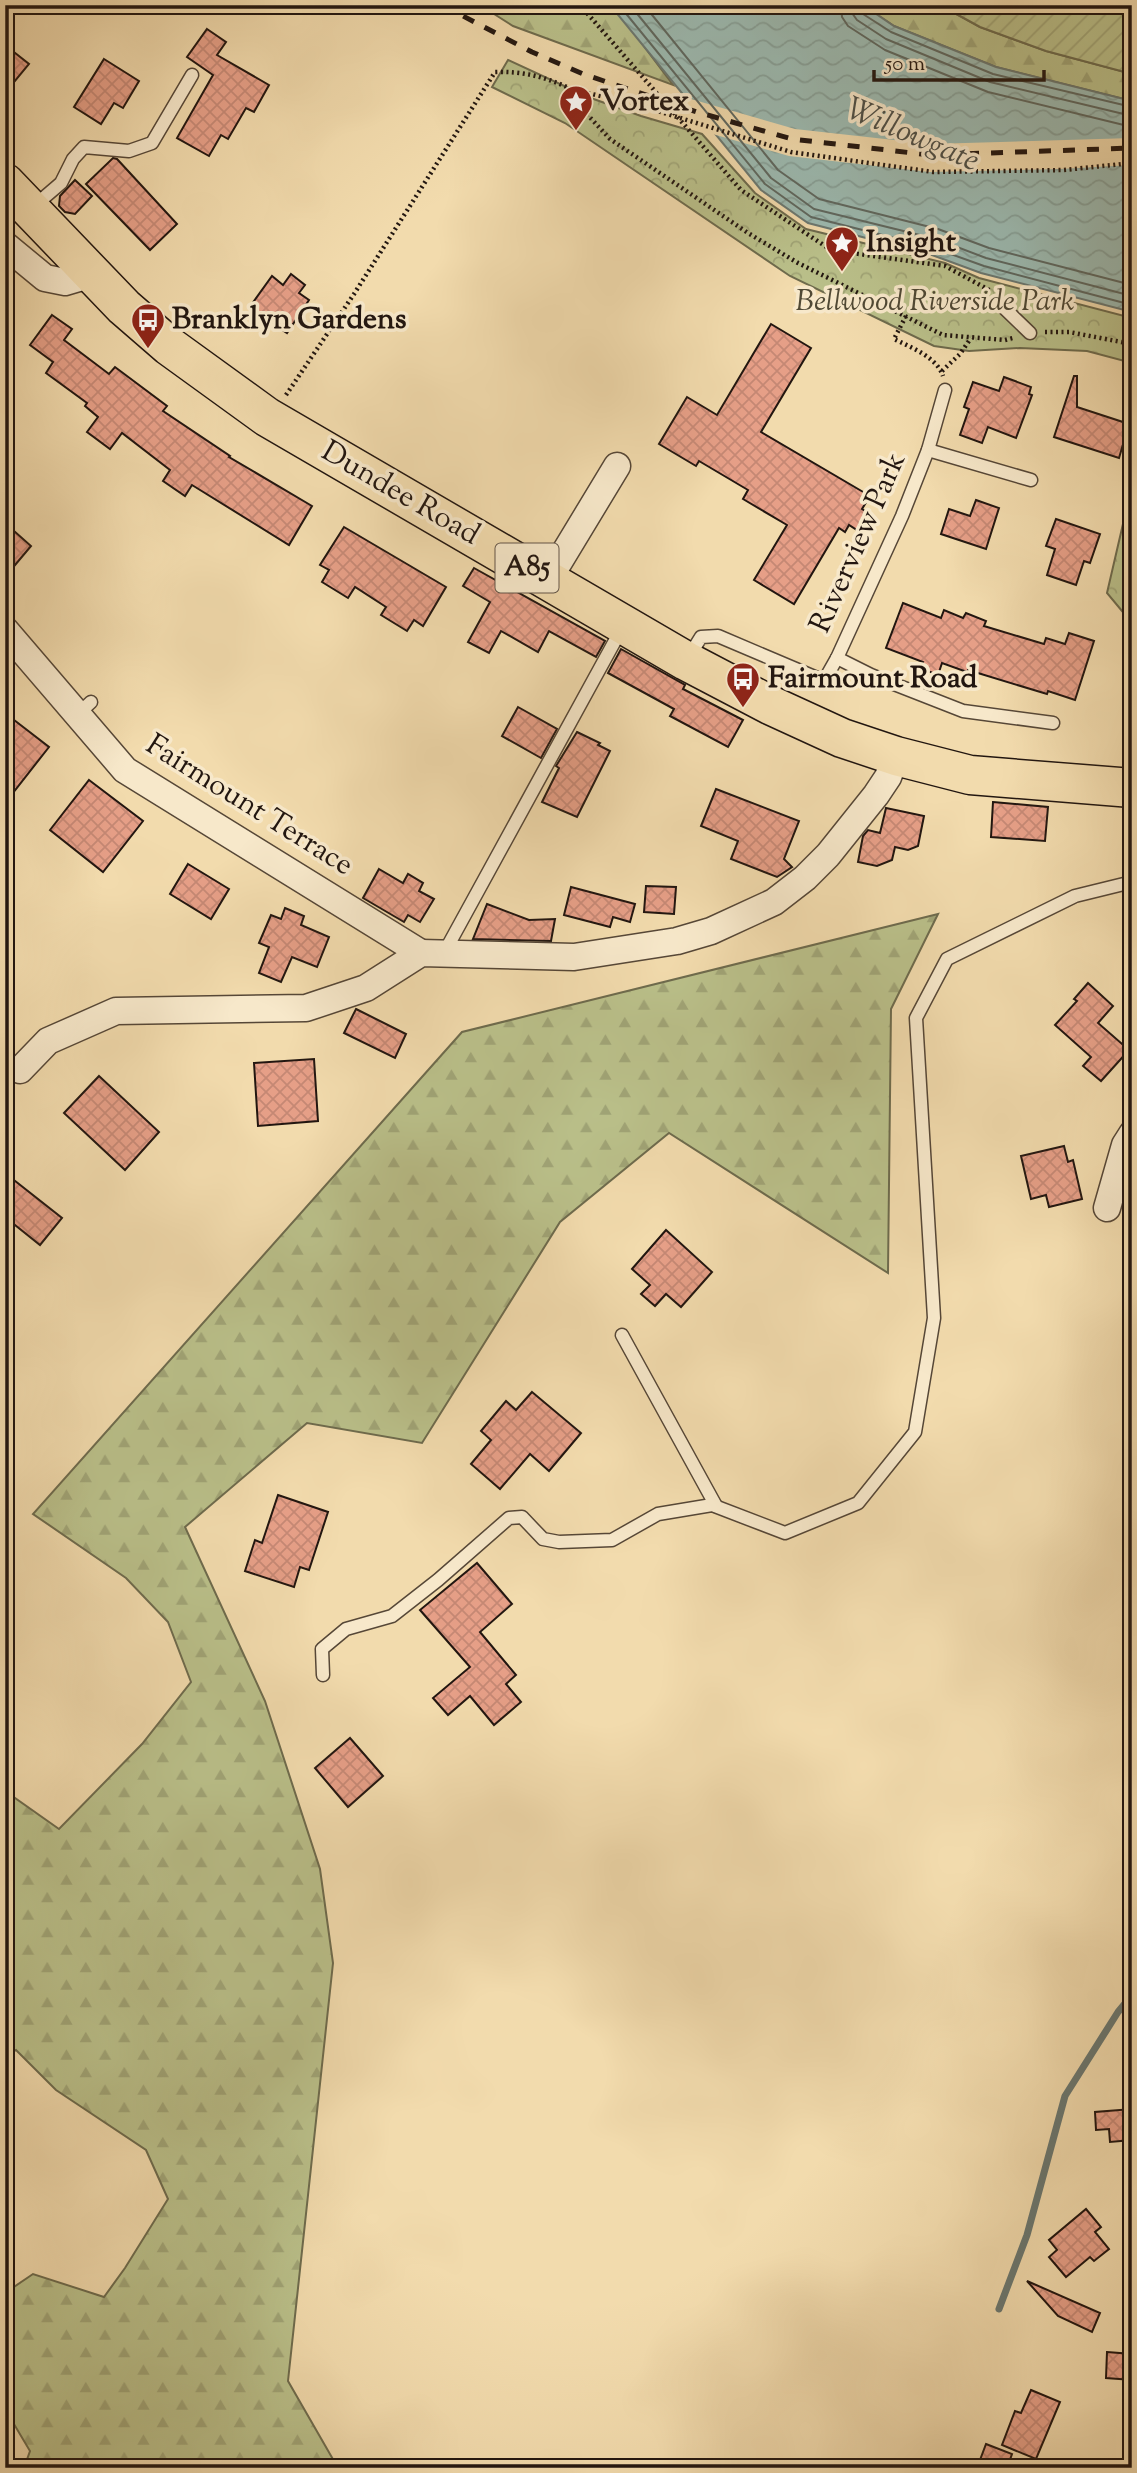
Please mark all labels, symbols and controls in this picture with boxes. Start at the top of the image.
scale bar [874,38,1044,82]
text: 50 m [884,50,925,80]
place label: Vortex [600,81,690,124]
place icon: Vortex [557,83,595,132]
water label: Willowgate [838,87,986,185]
place label: Insight [866,222,957,265]
place icon: Insight [823,224,861,273]
park label: Bellwood Riverside Park [796,281,1074,324]
place label: Branklyn Gardens [172,299,407,342]
bus stop icon: Branklyn Gardens [129,301,167,350]
street label: Dundee Road [313,431,487,557]
street label: Riverview Park [800,446,918,640]
road number: A85 [496,544,558,592]
place label: Fairmount Road [768,658,977,701]
bus stop icon: Fairmount Road [724,660,762,709]
street label: Fairmount Terrace [137,725,361,887]

